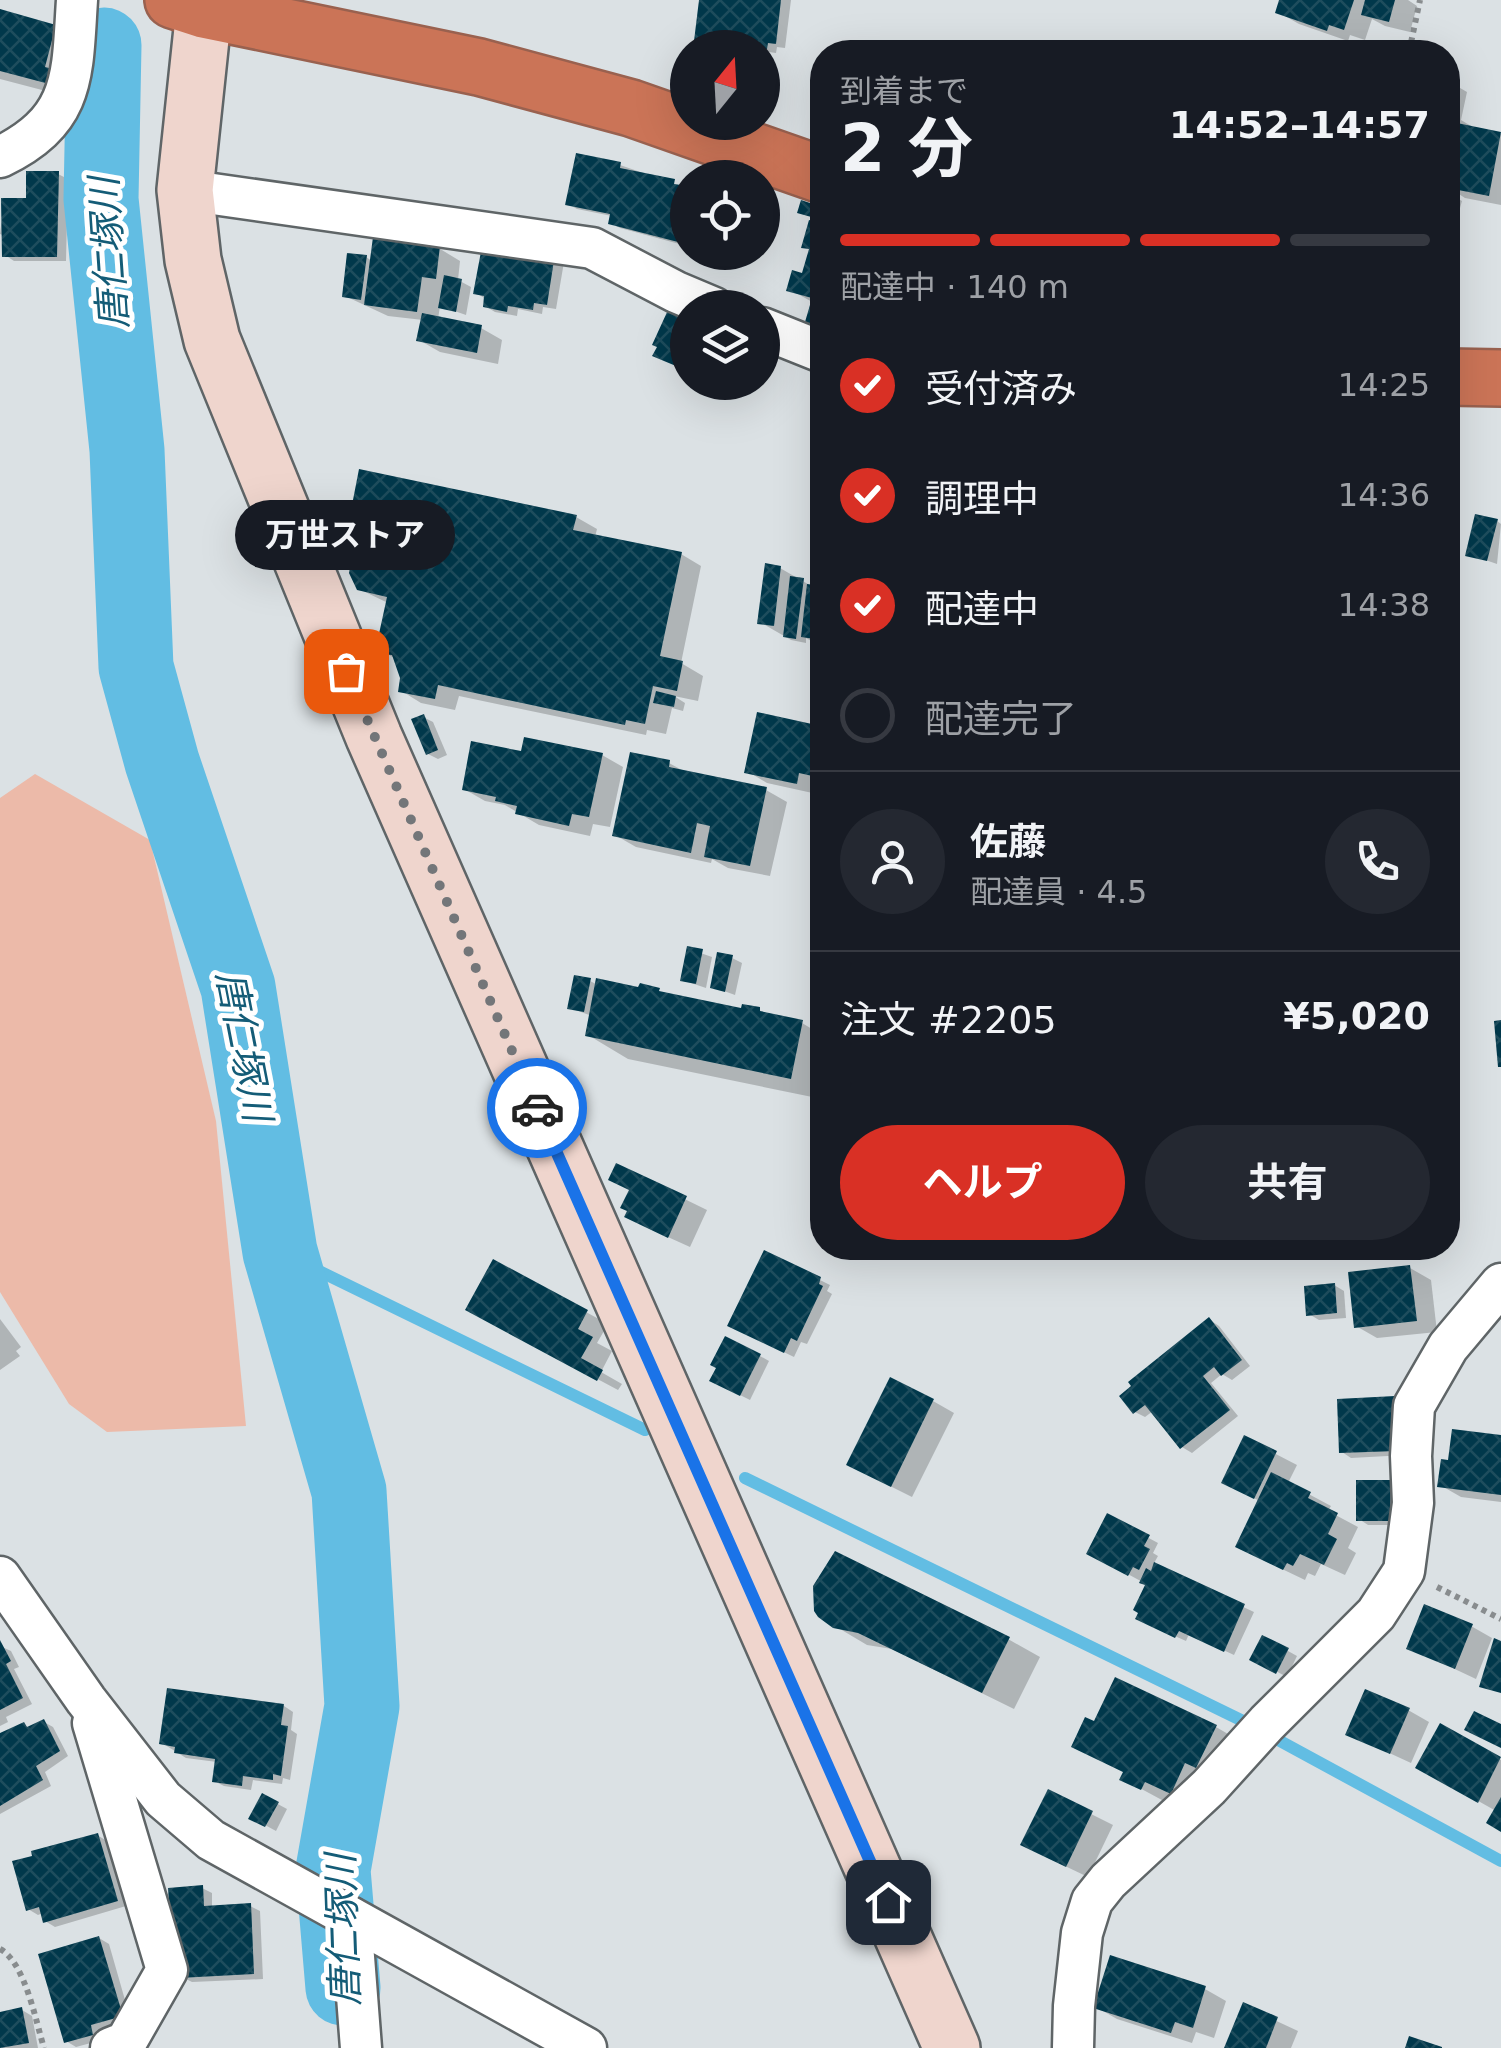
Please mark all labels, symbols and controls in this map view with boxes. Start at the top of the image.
north arrow [670,30,780,140]
map controls [670,30,780,400]
text: 到着まで [840,72,968,110]
text: 14:52–14:57 [1169,103,1430,147]
text: 2 分 [840,111,973,186]
button: locate [670,160,780,270]
water label: 唐仁塚川 [81,172,136,330]
text: 配達中 · 140 m [840,268,1069,306]
button: layers [670,290,780,400]
icon: check [840,358,895,413]
text: 14:25 [1338,366,1430,404]
text: 受付済み [925,367,1077,411]
icon: check [840,468,895,523]
text: 14:36 [1338,476,1430,514]
text: 調理中 [925,477,1039,521]
callout: 万世ストア [236,501,456,571]
text: 万世ストア [265,516,425,554]
icon: check [840,578,895,633]
text: 14:38 [1338,586,1430,624]
text: 配達中 [925,587,1039,631]
pin [304,629,389,714]
icon: bag [319,644,374,699]
text: 配達完了 [925,697,1077,741]
button: person [840,809,945,914]
button: phone [1325,809,1430,914]
text: 佐藤 [970,820,1046,864]
text: 配達員 · 4.5 [970,873,1147,911]
water label: 唐仁塚川 [208,967,281,1129]
text: ¥5,020 [1283,994,1430,1038]
text: 注文 #2205 [840,998,1057,1042]
courier [487,1058,587,1158]
icon: car [510,1081,565,1136]
button: ヘルプ [840,1125,1125,1240]
button: 共有 [1145,1125,1430,1240]
water label: 唐仁塚川 [318,1849,368,2007]
pin [846,1860,931,1945]
icon: home [861,1875,916,1930]

